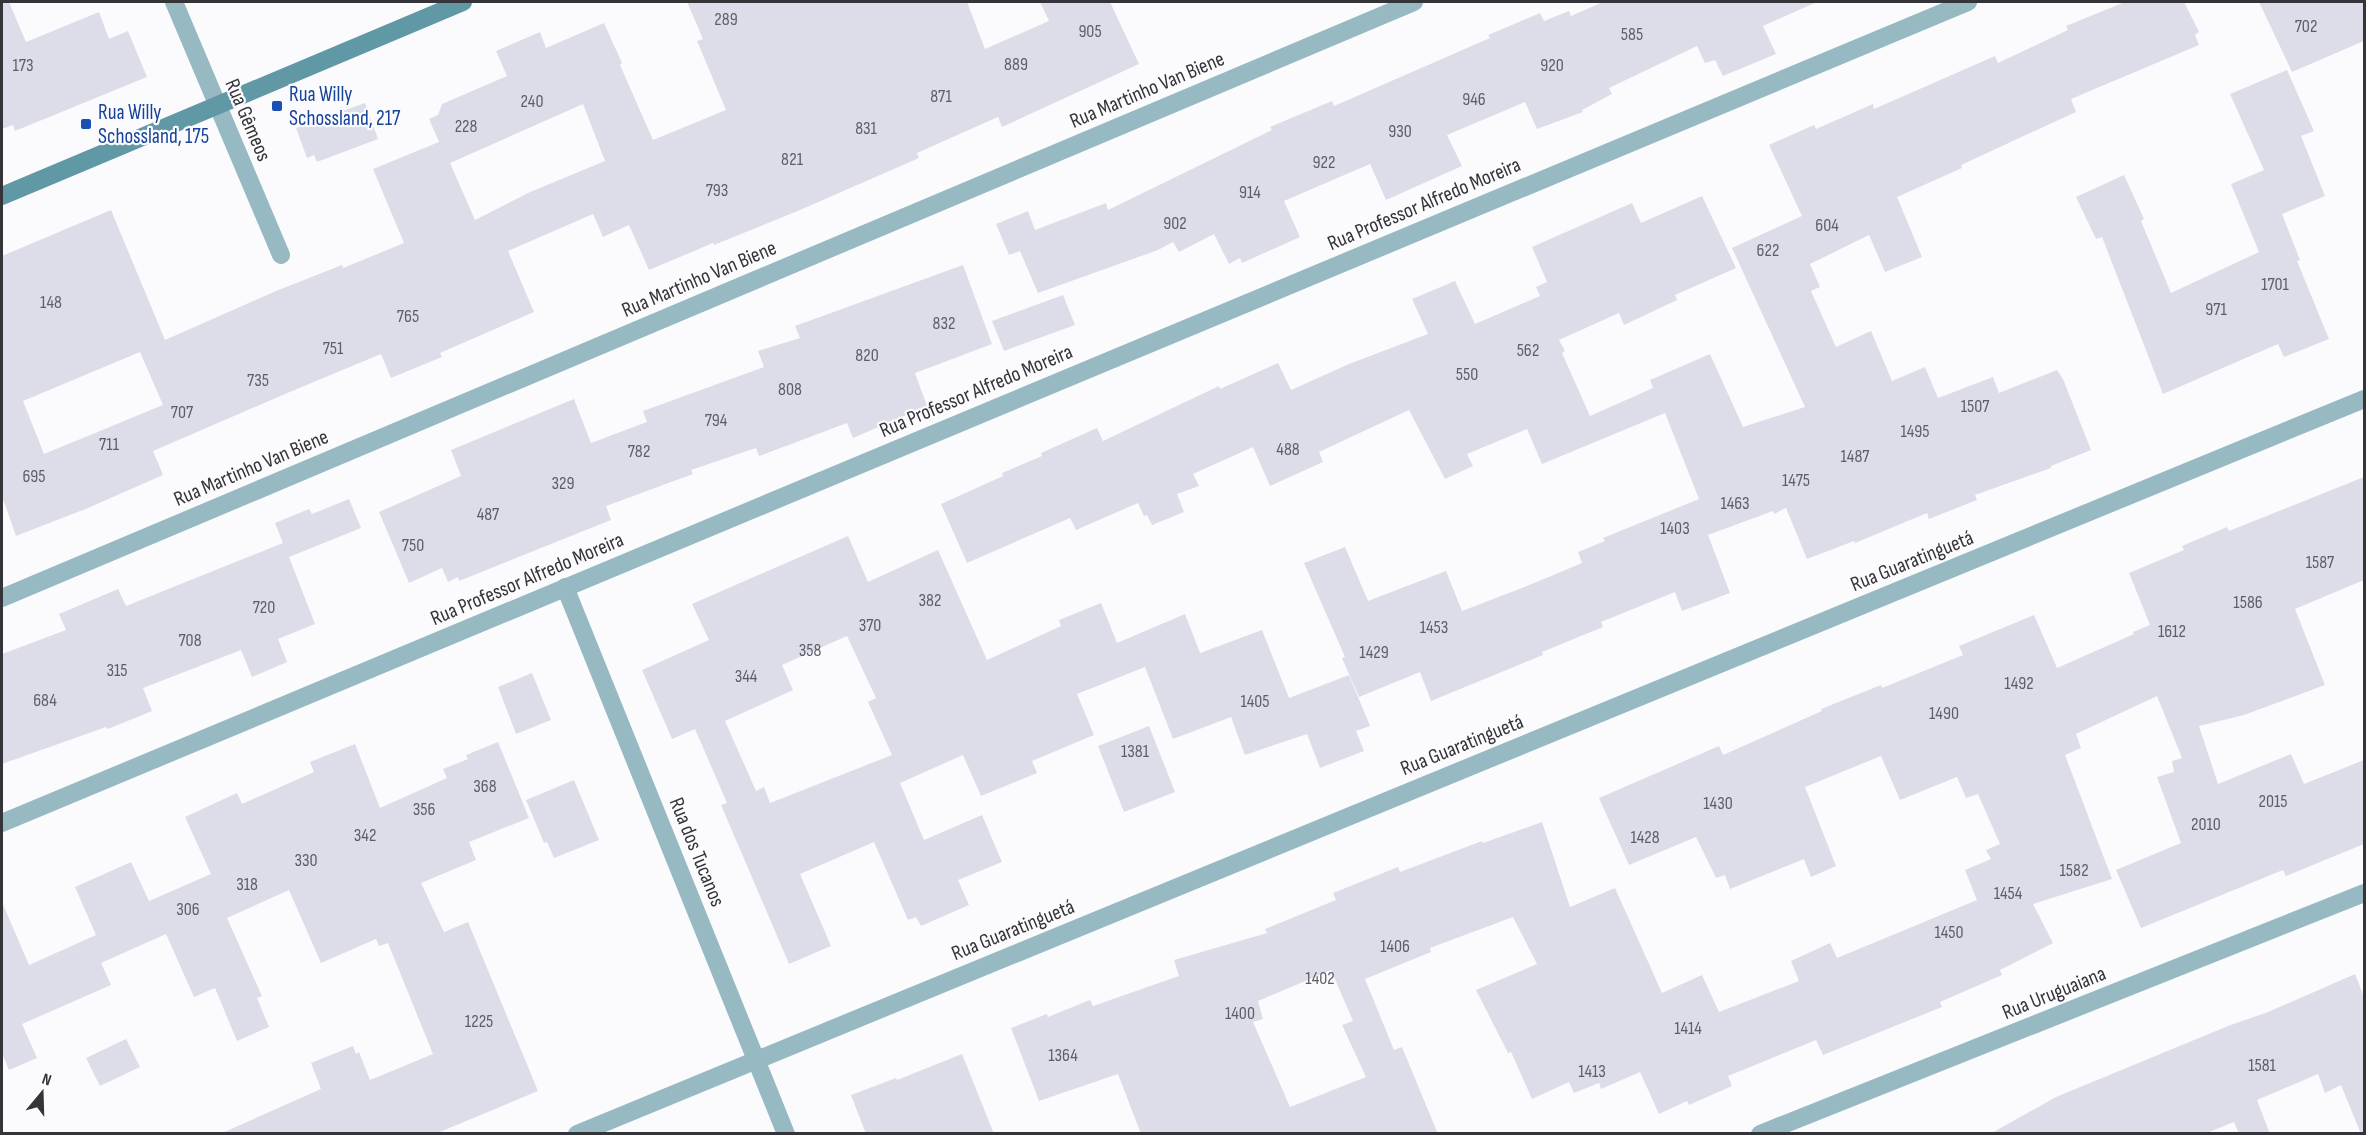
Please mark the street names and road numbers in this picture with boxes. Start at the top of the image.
street label: Rua Martinho Van Biene [1066,46,1228,134]
street label: Rua Gêmeos [219,75,277,165]
street label: Rua Professor Alfredo Moreira [1324,152,1524,256]
street label: Rua Martinho Van Biene [618,235,780,323]
street label: Rua Professor Alfredo Moreira [876,339,1076,443]
street label: Rua Martinho Van Biene [170,424,332,512]
street label: Rua Guaratinguetá [1847,525,1977,597]
street label: Rua Professor Alfredo Moreira [427,527,627,631]
street label: Rua Guaratinguetá [1397,709,1527,781]
street label: Rua dos Tucanos [664,794,730,910]
street label: Rua Guaratinguetá [948,894,1078,966]
street label: Rua Uruguaiana [1999,961,2109,1025]

